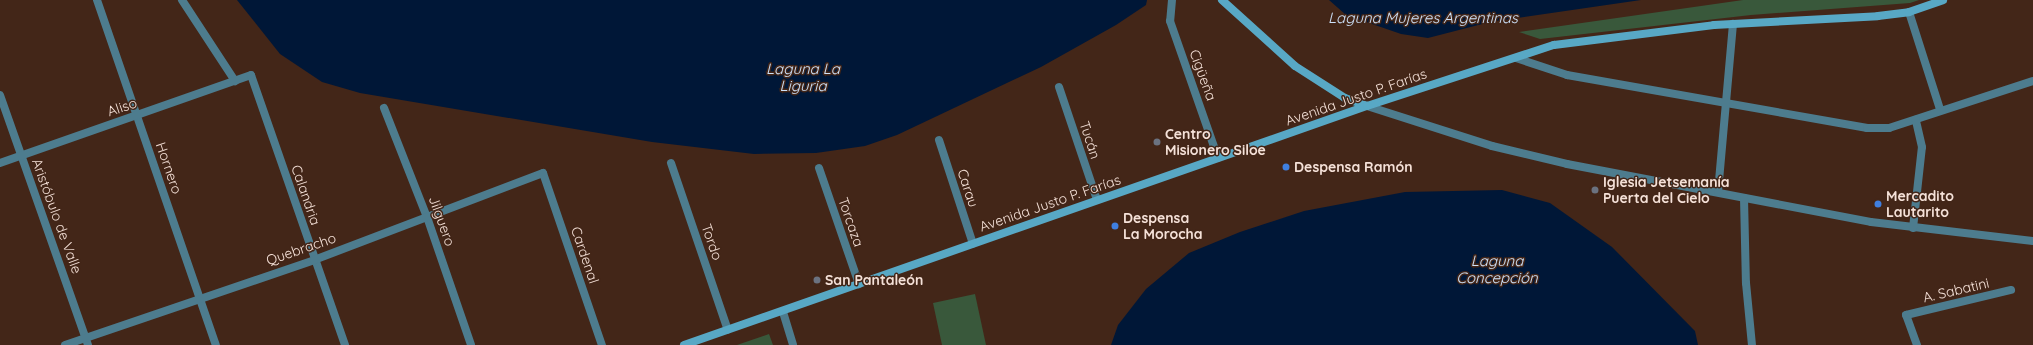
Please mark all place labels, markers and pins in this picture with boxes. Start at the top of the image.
place label: Centro Misionero Siloe [1165,126,1266,158]
marker: Centro Misionero Siloe [1152,137,1162,147]
place label: Despensa Ramón [1294,159,1413,175]
marker: Despensa Ramón [1281,162,1291,172]
place label: Iglesia Jetsemanía Puerta del Cielo [1603,174,1730,206]
marker: Iglesia Jetsemanía Puerta del Cielo [1590,185,1600,195]
place label: Mercadito Lautarito [1886,188,1954,220]
marker: Mercadito Lautarito [1873,199,1883,209]
place label: Despensa La Morocha [1123,210,1203,242]
marker: Despensa La Morocha [1110,221,1120,231]
place label: San Pantaleón [825,272,923,288]
marker: San Pantaleón [812,275,822,285]

